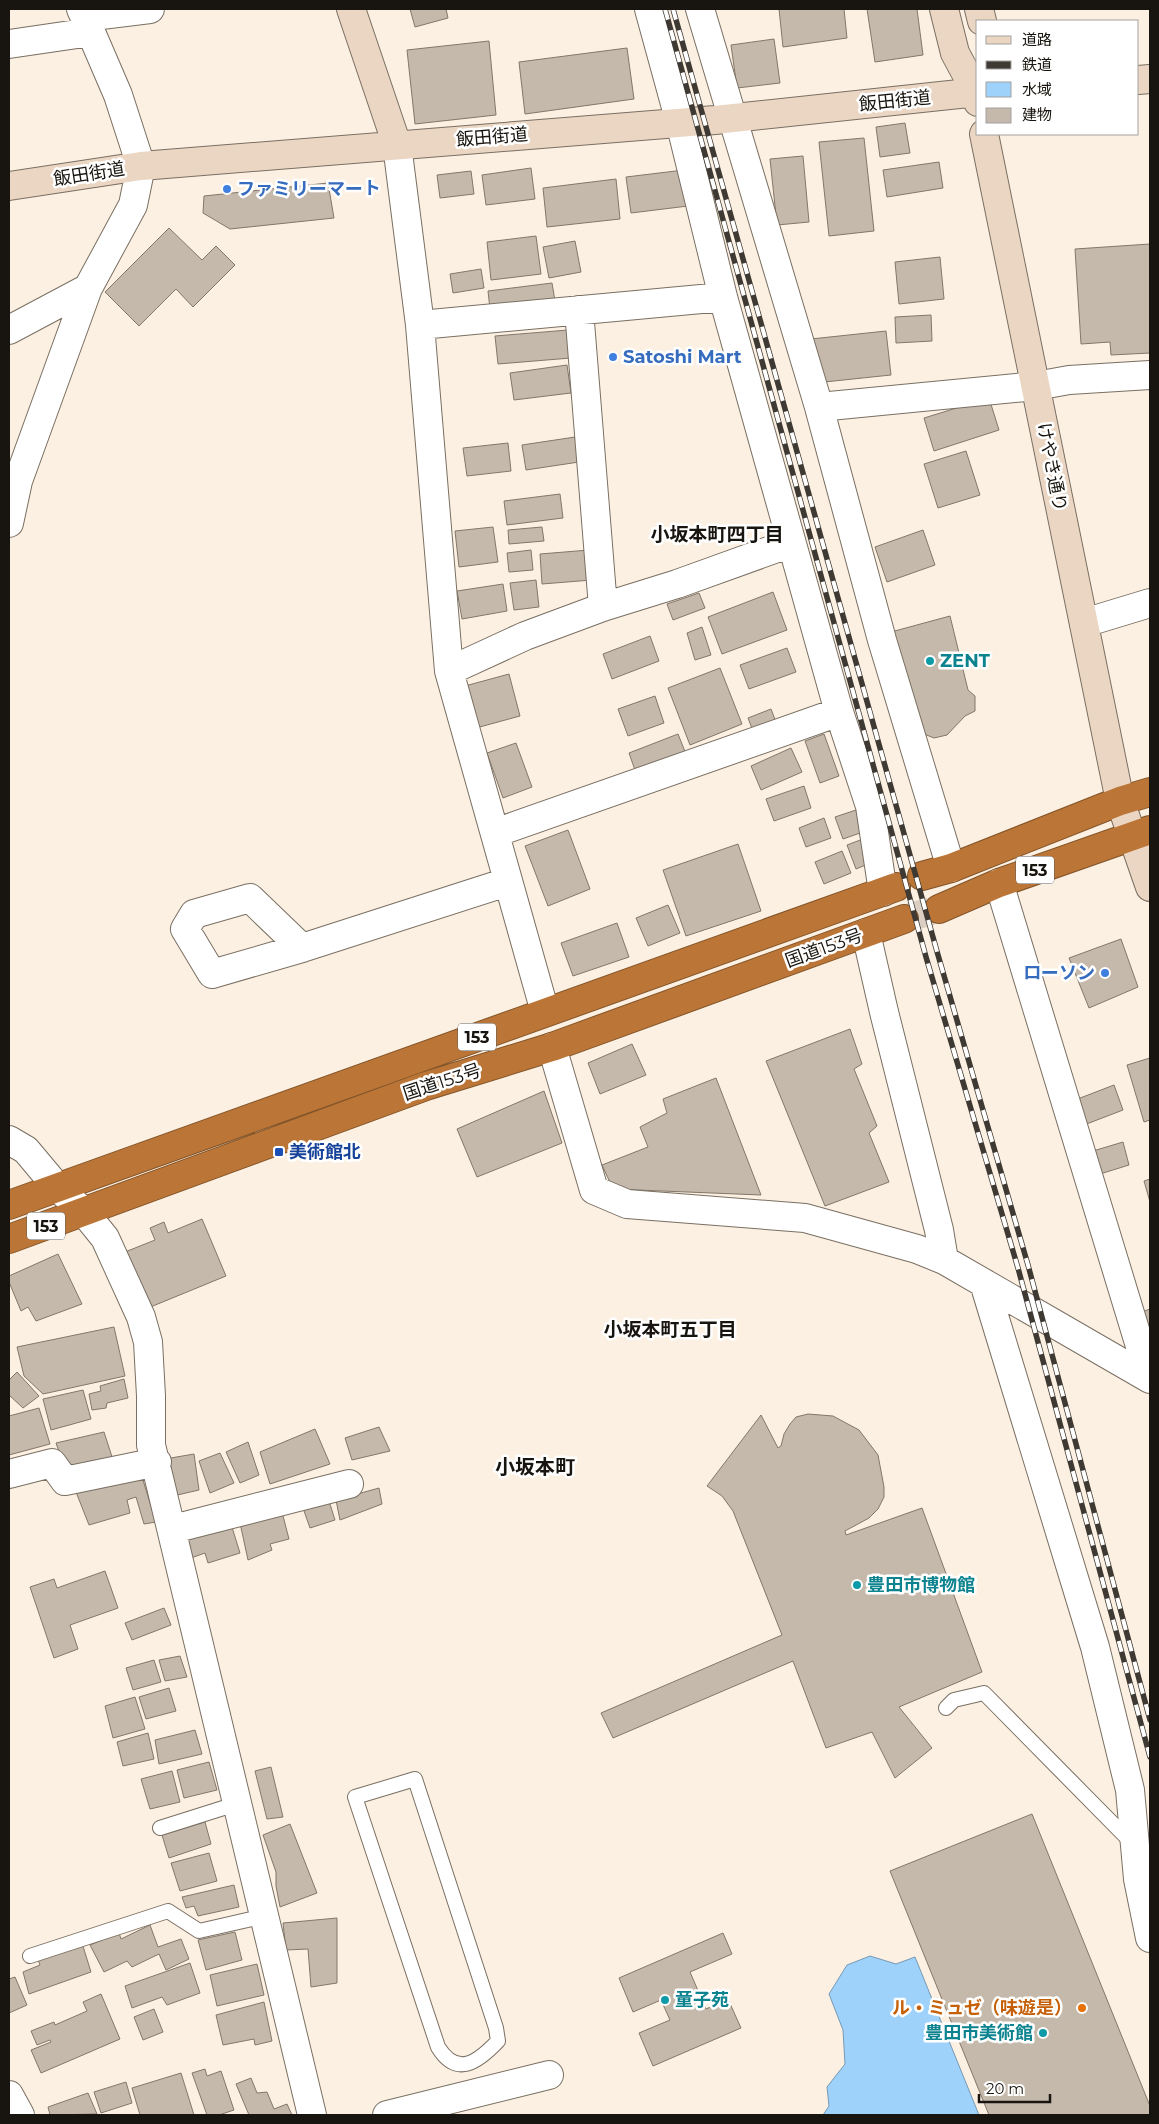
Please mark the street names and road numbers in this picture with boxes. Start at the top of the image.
street label: 飯田街道 [858,86,932,116]
street label: 飯田街道 [455,123,529,151]
street label: 飯田街道 [52,158,126,190]
street label: けやき通り [1033,421,1071,513]
road number: 153 [1016,856,1054,884]
street label: 国道153号 [782,924,866,972]
road number: 153 [458,1024,496,1050]
street label: 国道153号 [400,1059,484,1105]
road number: 153 [27,1212,65,1240]

